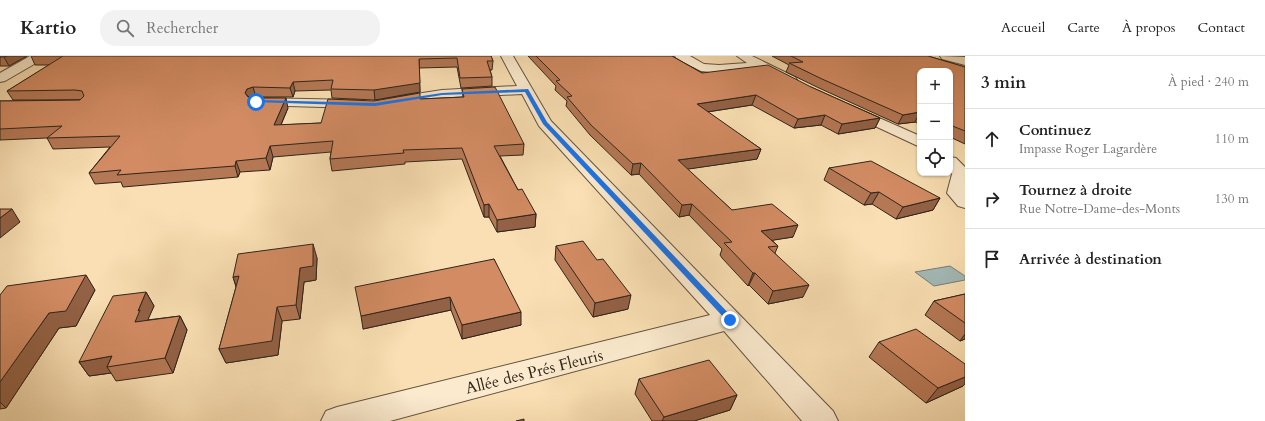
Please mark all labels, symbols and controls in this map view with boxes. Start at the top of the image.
search box [100,10,380,46]
text: Kartio [20,15,76,41]
icon: search [114,17,136,39]
text: Rechercher [146,18,218,38]
text: Accueil [1001,18,1045,37]
text: Carte [1067,18,1100,37]
text: À propos [1122,18,1175,37]
text: Contact [1197,18,1245,37]
map controls [917,68,953,176]
button: + [917,68,953,104]
text: 3 min [981,71,1026,94]
text: À pied · 240 m [1168,73,1249,91]
route start [247,93,265,111]
button: − [917,104,953,140]
text: Continuez [1019,120,1091,140]
icon: ahead [981,128,1003,150]
text: 110 m [1215,130,1249,148]
button: locate [917,140,953,176]
text: Impasse Roger Lagardère [1019,140,1157,158]
text: Tournez à droite [1019,180,1132,200]
icon: right [981,188,1003,210]
text: 130 m [1215,190,1249,208]
text: Rue Notre-Dame-des-Monts [1019,200,1180,218]
icon: arrive [981,248,1003,270]
text: Arrivée à destination [1019,249,1162,269]
route end [721,311,739,329]
street label: Allée des Prés Fleuris [463,344,605,400]

